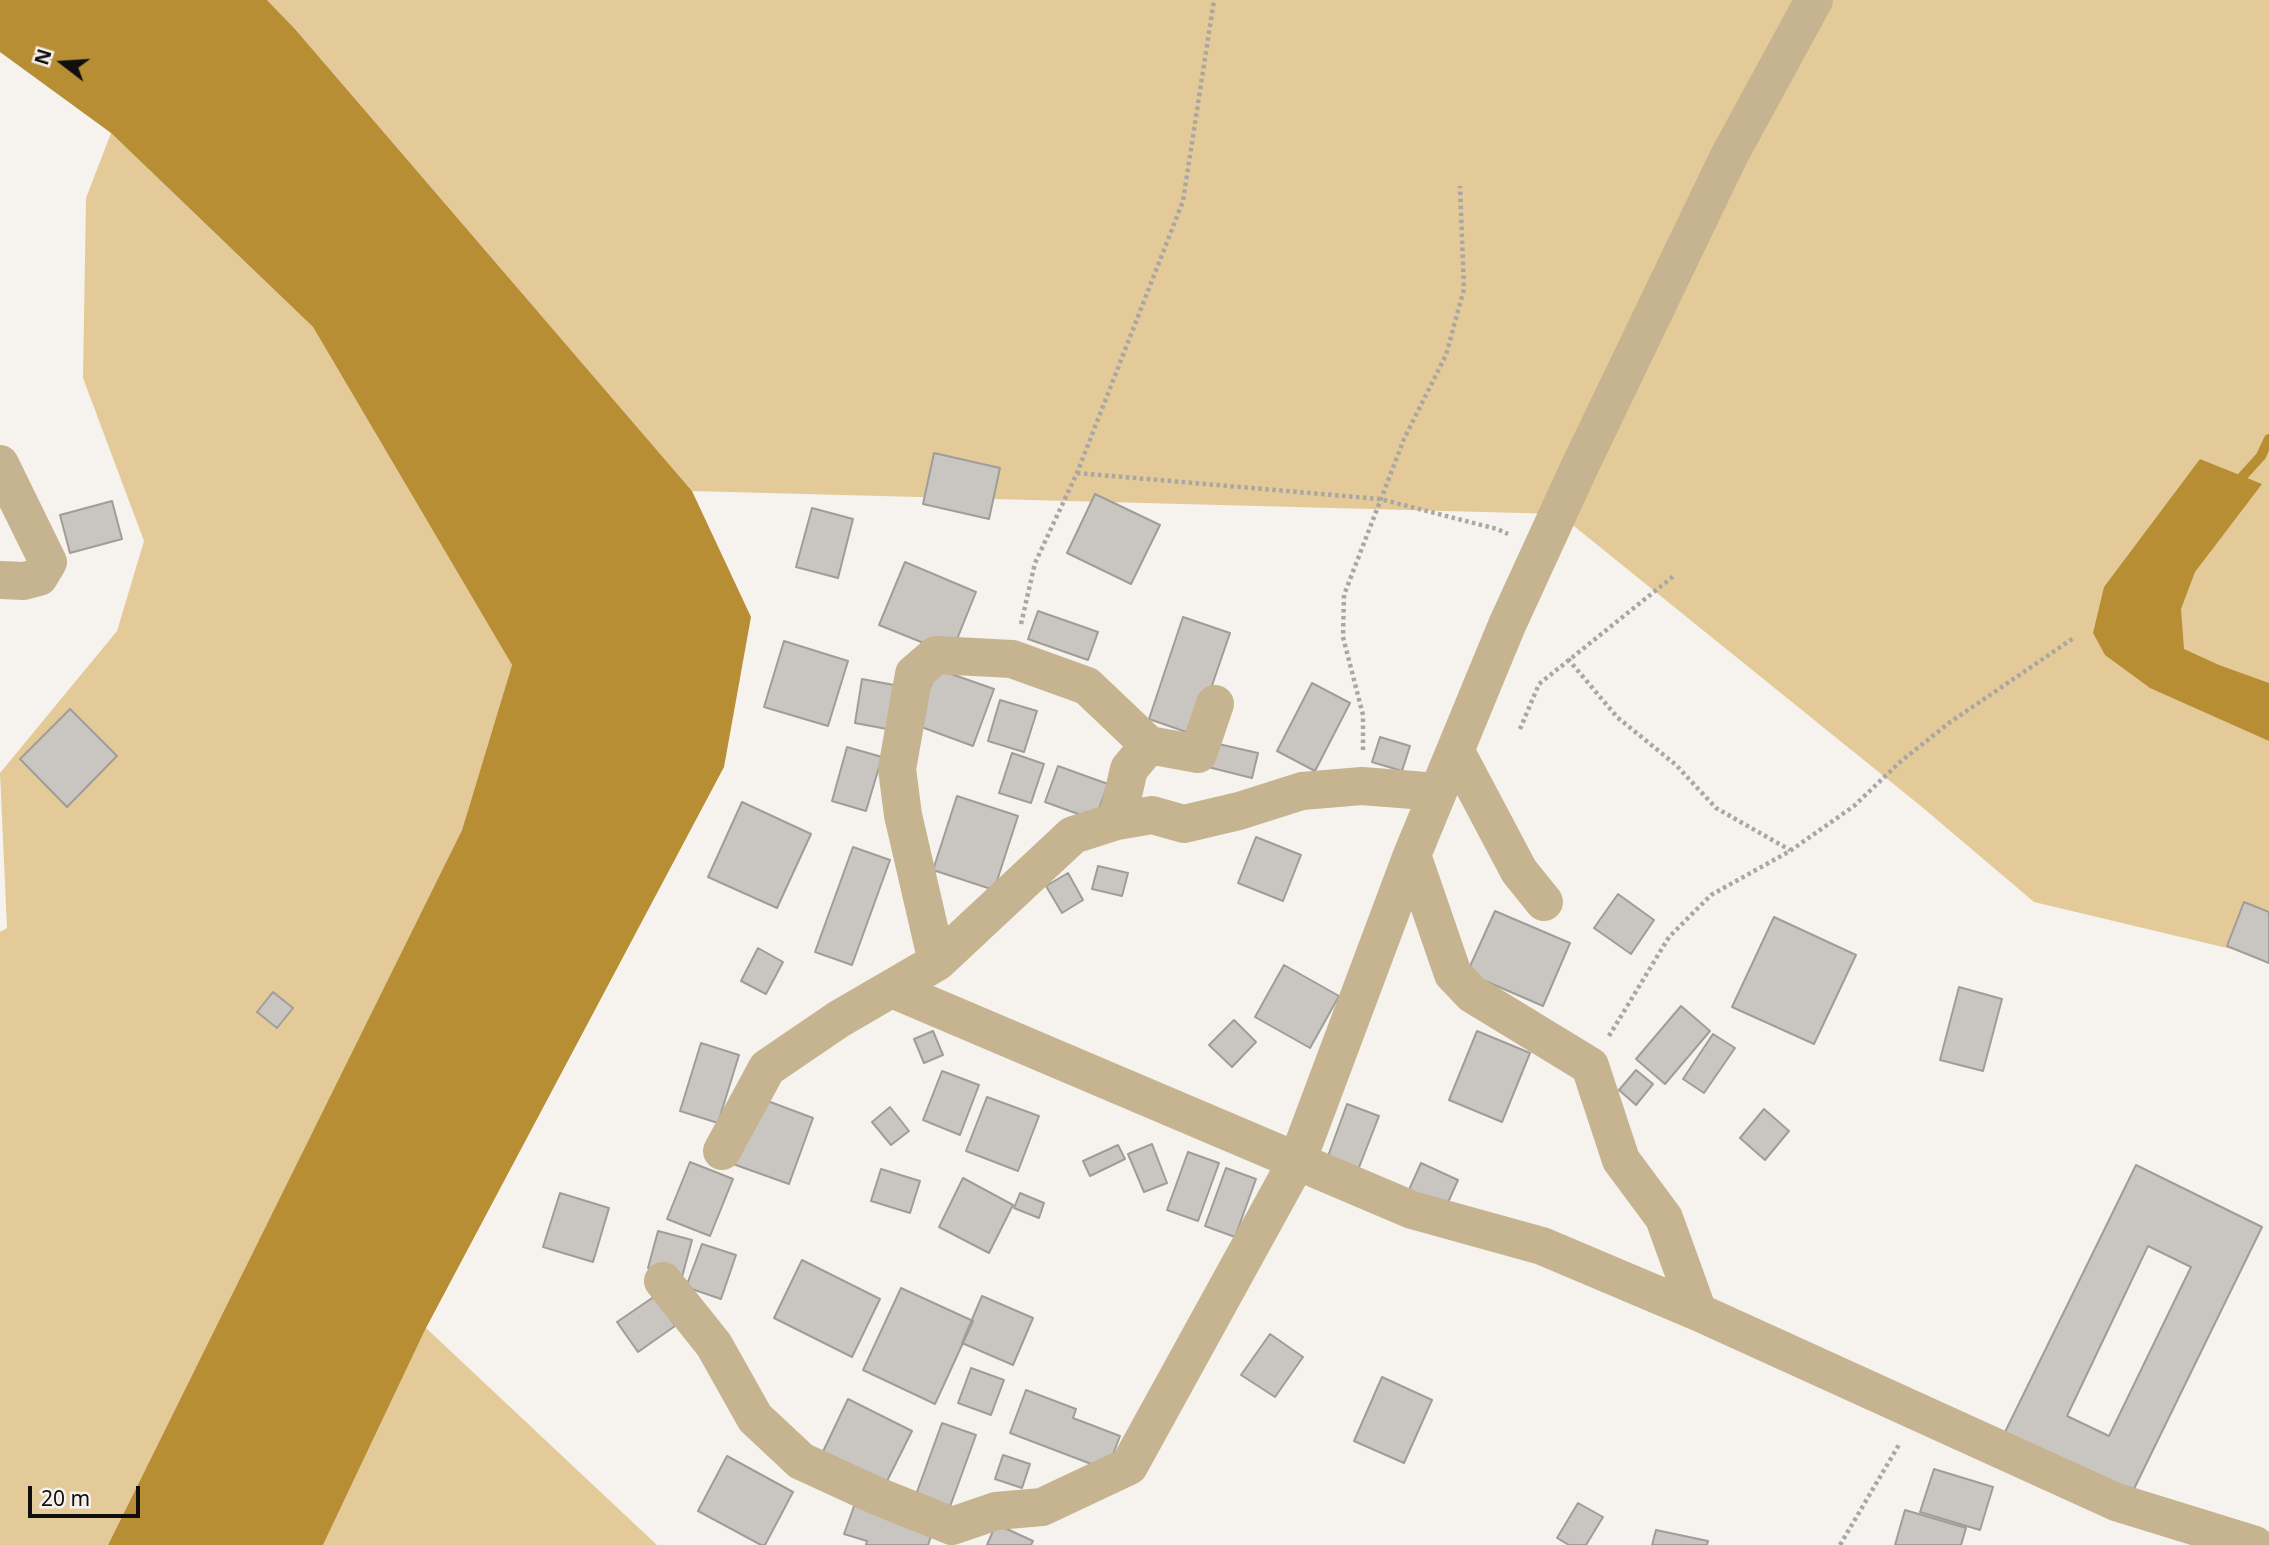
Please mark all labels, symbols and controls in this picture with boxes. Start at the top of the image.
north arrow [28,28,98,98]
text: N [28,46,58,68]
scale bar [32,1472,144,1516]
text: 20 m [41,1484,90,1512]

